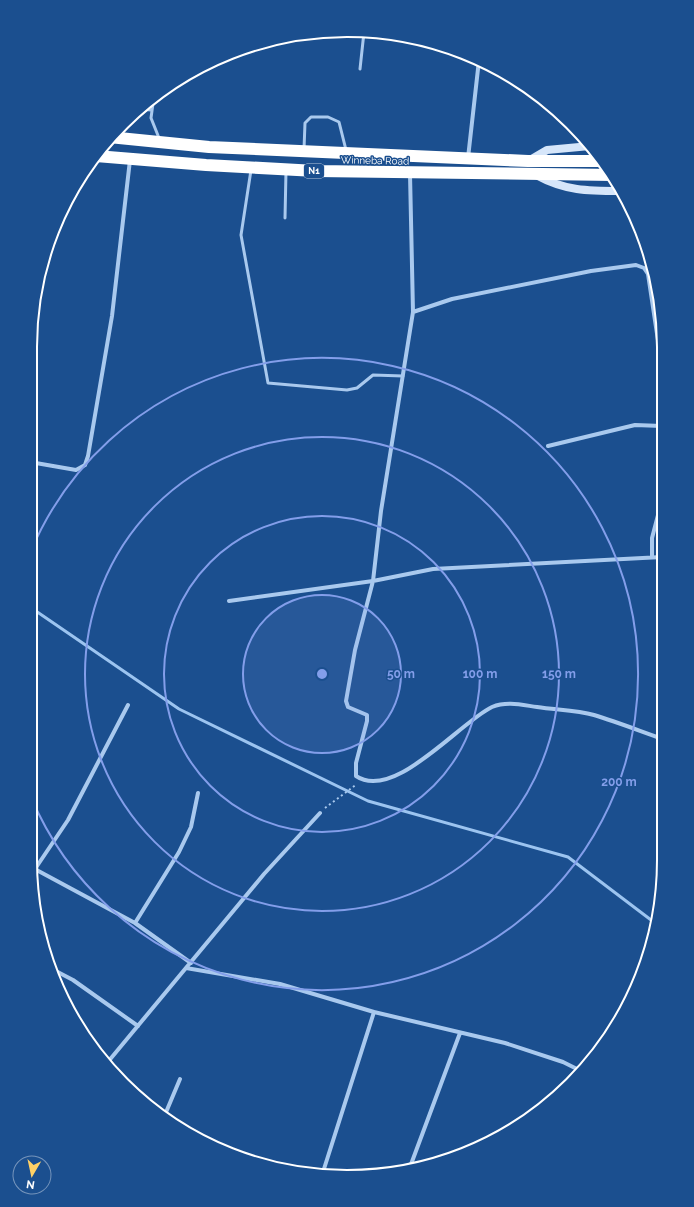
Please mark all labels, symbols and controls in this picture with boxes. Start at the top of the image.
street label: Winneba Road [341,154,409,167]
road number: N1 [304,164,324,178]
centre of rings [315,667,329,681]
text: 50 m [387,667,415,681]
text: 100 m [463,667,497,681]
text: 150 m [542,667,576,681]
text: 200 m [601,775,637,789]
north arrow [12,1155,52,1195]
text: N [25,1177,36,1191]

